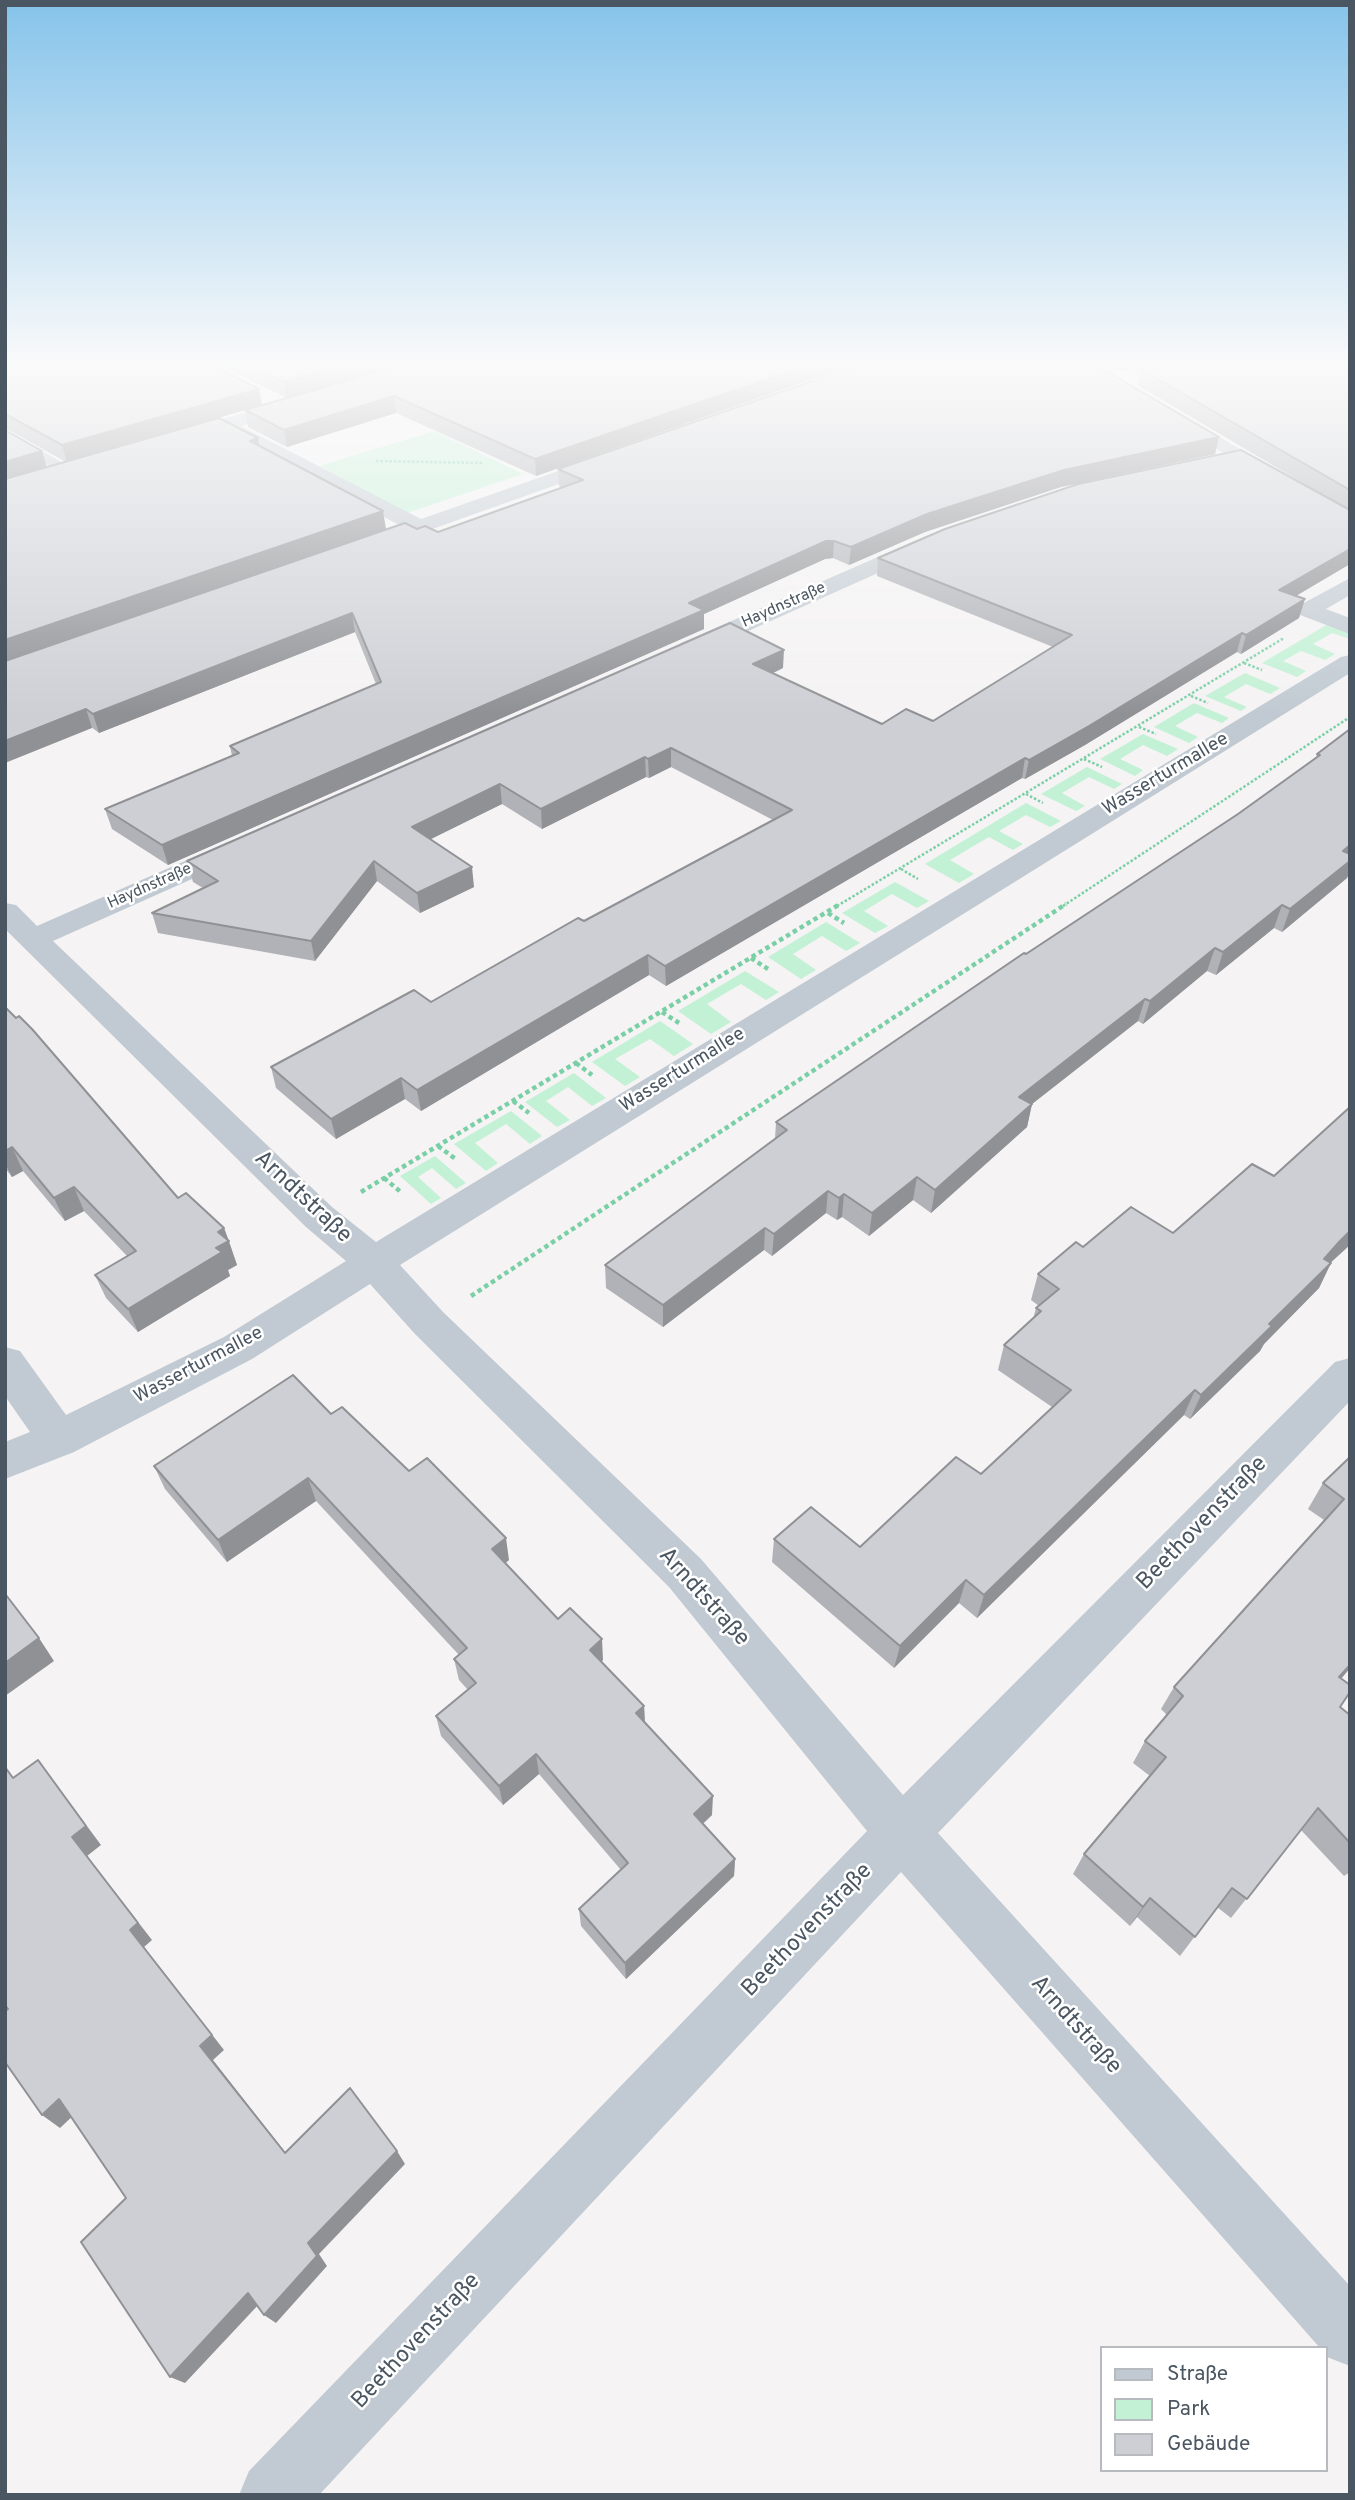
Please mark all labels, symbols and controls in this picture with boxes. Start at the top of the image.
street label: Haydnstraße [739,579,829,633]
street label: Wasserturmallee [1099,728,1233,822]
street label: Haydnstraße [105,860,195,914]
street label: Wasserturmallee [616,1023,750,1119]
street label: Arndtstraße [248,1146,356,1250]
street label: Wasserturmallee [131,1322,267,1410]
street label: Beethovenstraße [1132,1451,1274,1597]
street label: Arndtstraße [652,1543,754,1653]
street label: Beethovenstraße [737,1858,879,2004]
street label: Arndtstraße [1024,1971,1126,2081]
street label: Beethovenstraße [347,2268,487,2416]
legend [1100,2346,1327,2472]
text: Straße [1167,2361,1228,2388]
text: Park [1167,2396,1210,2423]
text: Gebäude [1167,2431,1250,2458]

